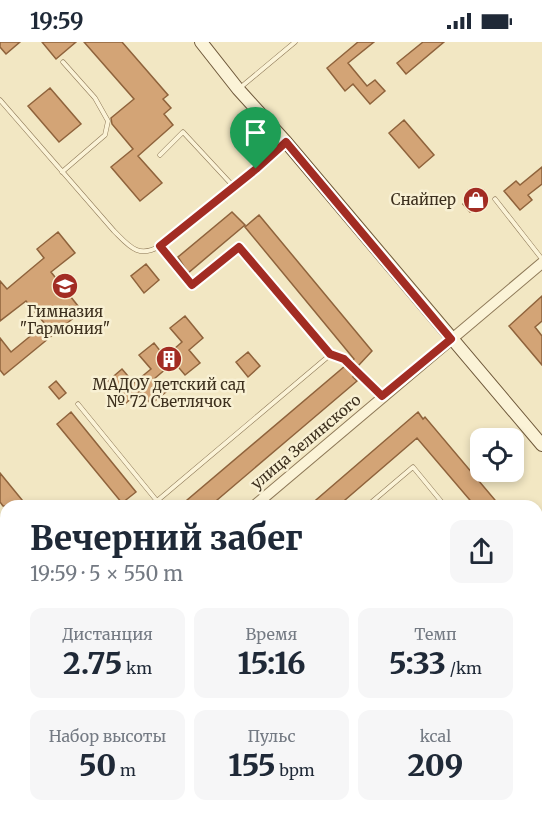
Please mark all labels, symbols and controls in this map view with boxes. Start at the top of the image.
text: 19:59 [30,7,84,35]
pin [230,107,281,169]
icon: arrive [239,116,272,149]
shop icon: Снайпер [461,185,491,215]
place label: Снайпер [391,190,456,209]
school or university icon: Гимназия "Гармония" [50,271,80,301]
place label: Гимназия "Гармония" [20,302,110,338]
building icon: МАДОУ детский сад № 72 Светлячок [154,344,184,374]
place label: МАДОУ детский сад № 72 Светлячок [93,375,245,411]
street label: улица Зелинского [247,390,365,493]
map controls [470,428,524,482]
button: locate [470,428,524,482]
text: Вечерний забег [30,518,303,559]
button: share [450,520,513,583]
text: 19:59 · 5 × 550 m [30,561,183,586]
text: Дистанция [62,624,153,644]
text: Время [246,624,297,644]
text: Темп [414,624,457,644]
text: 2.75 [63,644,122,682]
text: 15:16 [237,644,306,682]
text: 5:33 [389,644,446,682]
text: km [122,658,152,678]
text: /km [446,658,482,678]
text: Набор высоты [49,726,166,746]
text: Пульс [247,726,296,746]
text: kcal [420,726,451,746]
text: 50 [79,746,116,784]
text: 155 [228,746,276,784]
text: 209 [408,746,463,784]
text: m [116,760,136,780]
text: bpm [276,760,315,780]

